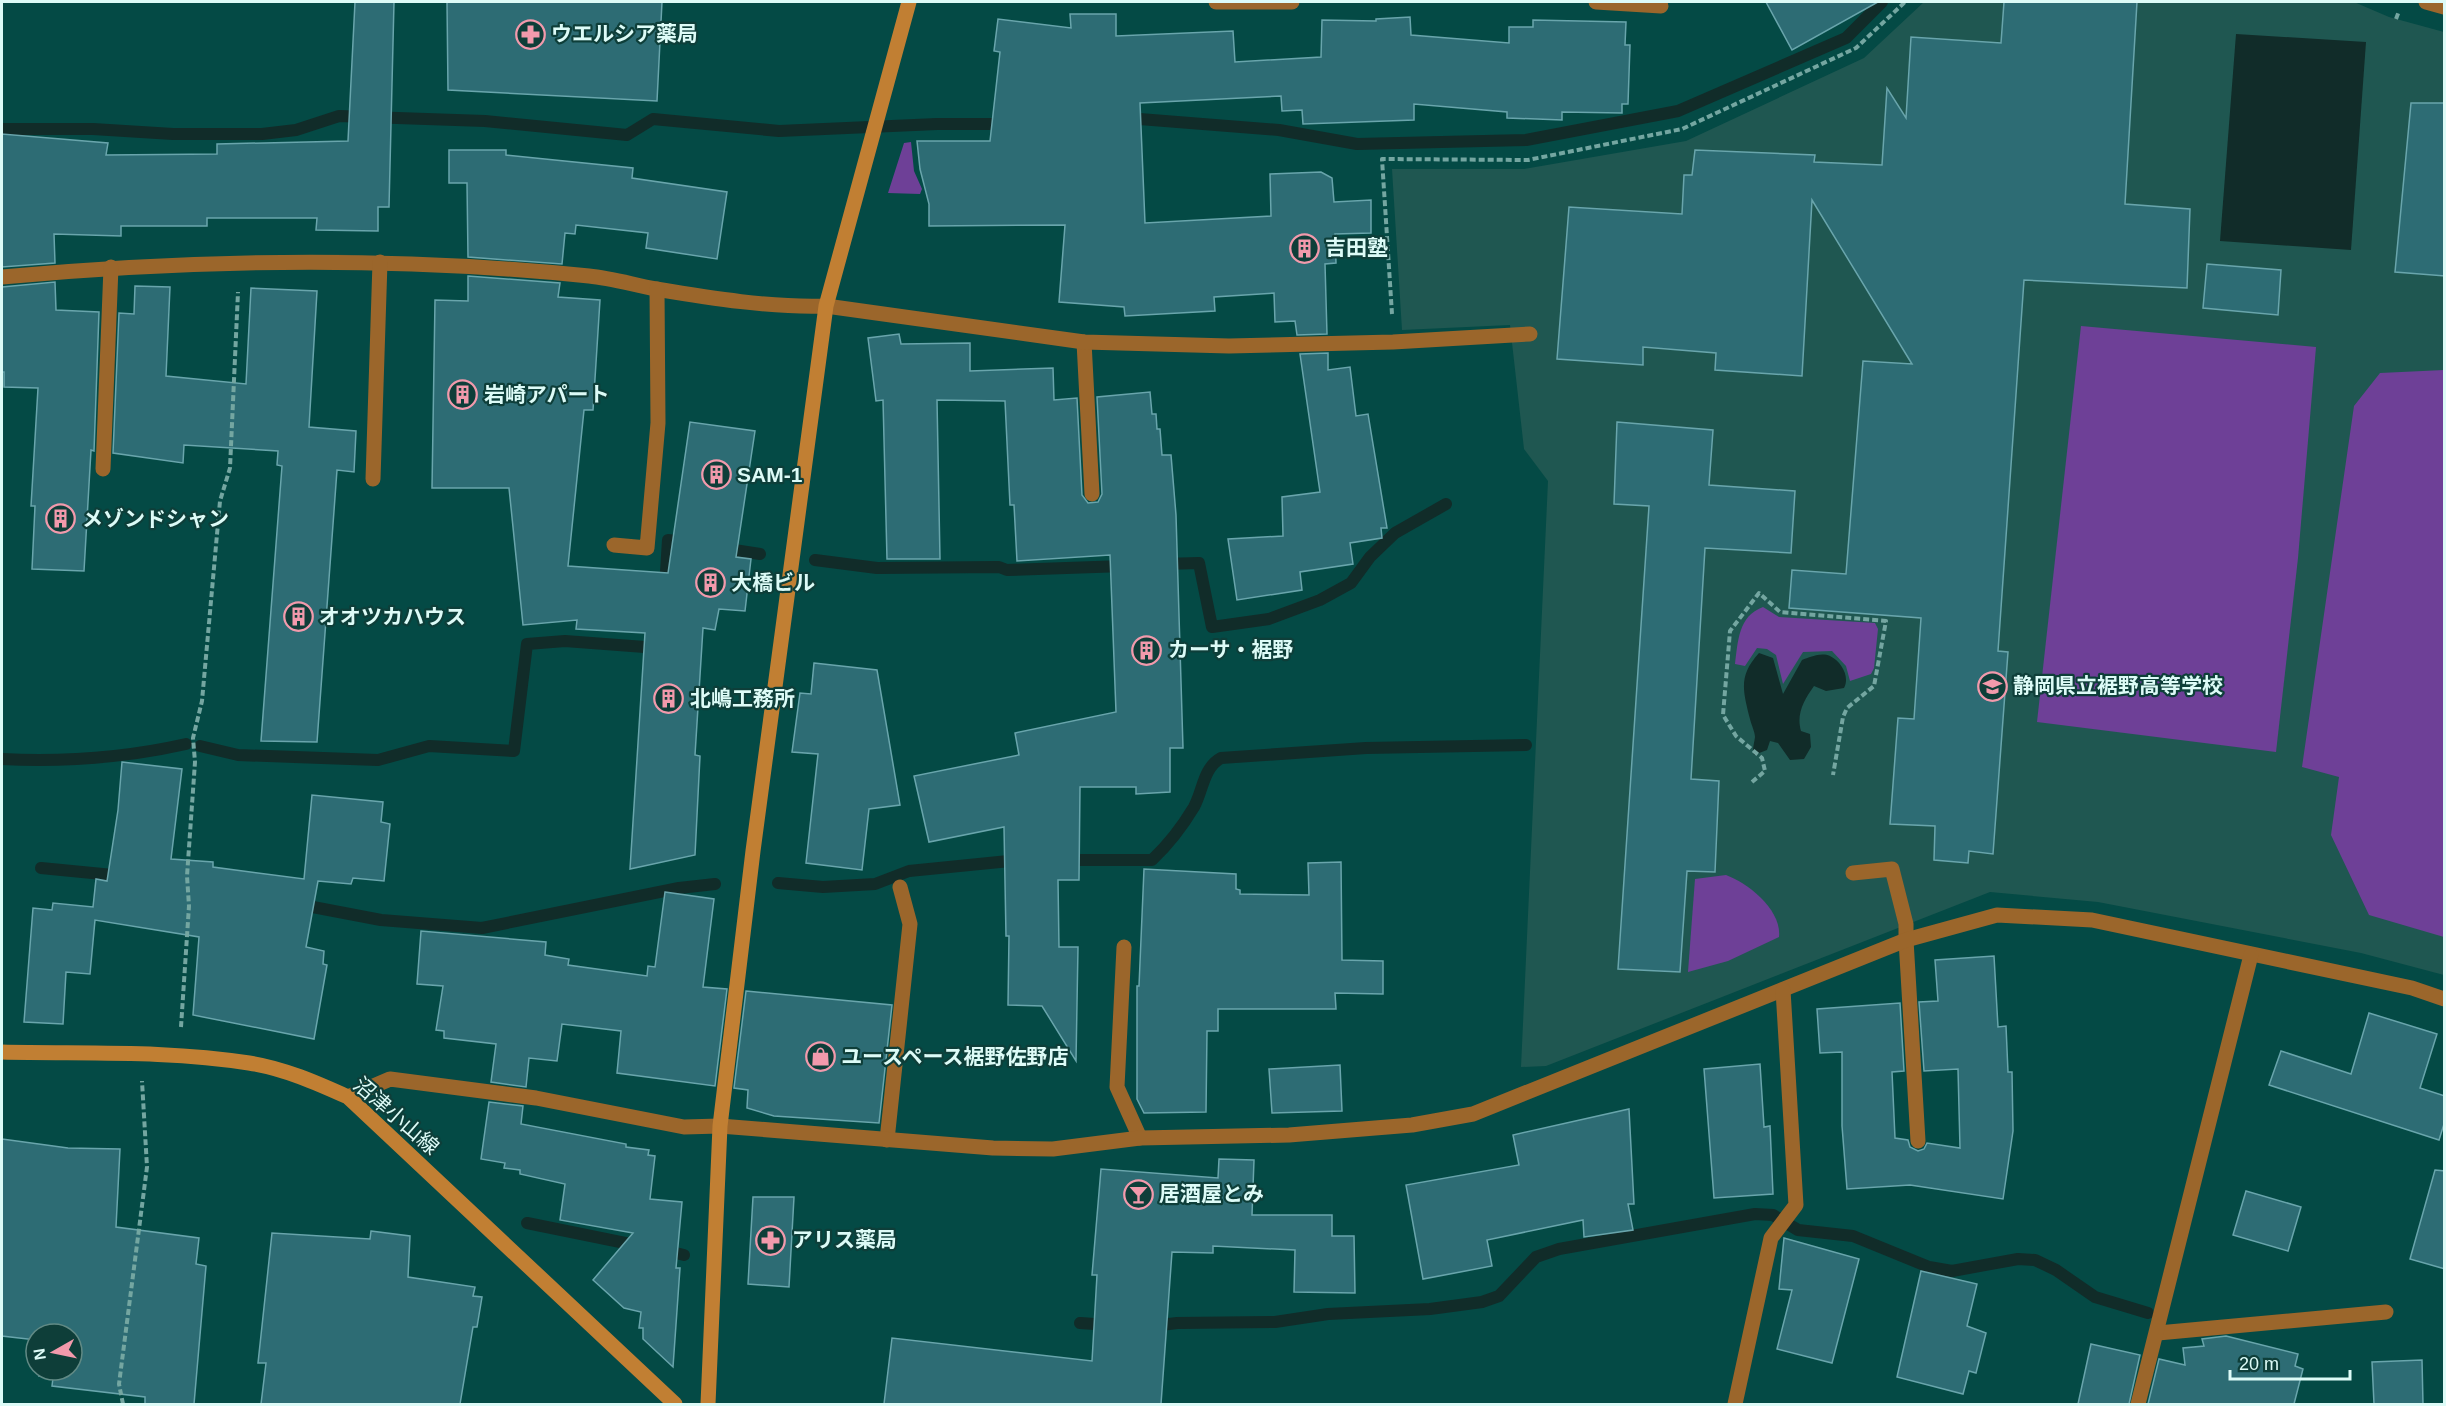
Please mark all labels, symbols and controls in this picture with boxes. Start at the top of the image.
pharmacy icon: ウエルシア薬局 [514,18,546,50]
place label: ウエルシア薬局 [551,22,698,45]
building icon: 吉田塾 [1288,232,1320,264]
place label: 吉田塾 [1325,236,1388,259]
building icon: 岩崎アパート [447,379,479,411]
place label: 岩崎アパート [484,383,610,406]
building icon: SAM-1 [700,459,732,491]
place label: SAM-1 [737,463,803,486]
building icon: メゾンドシャン [45,503,77,535]
place label: メゾンドシャン [82,507,229,530]
building icon: 大橋ビル [694,567,726,599]
place label: 大橋ビル [731,571,815,594]
building icon: オオツカハウス [282,601,314,633]
place label: オオツカハウス [319,605,466,628]
building icon: カーサ・裾野 [1131,634,1163,666]
place label: カーサ・裾野 [1168,638,1294,661]
school or university icon: 静岡県立裾野高等学校 [1976,670,2008,702]
place label: 静岡県立裾野高等学校 [2013,674,2223,697]
building icon: 北嶋工務所 [653,683,685,715]
place label: 北嶋工務所 [690,687,795,710]
shop icon: ユースペース裾野佐野店 [804,1041,836,1073]
place label: ユースペース裾野佐野店 [841,1045,1068,1068]
street label: 沼津小山線 [349,1073,443,1159]
bar icon: 居酒屋とみ [1122,1178,1154,1210]
place label: 居酒屋とみ [1159,1182,1264,1205]
pharmacy icon: アリス薬局 [755,1224,787,1256]
place label: アリス薬局 [792,1228,897,1251]
north arrow [24,1322,84,1382]
scale bar [2230,1343,2350,1381]
text: N [30,1347,49,1361]
text: 20 m [2239,1354,2279,1374]

